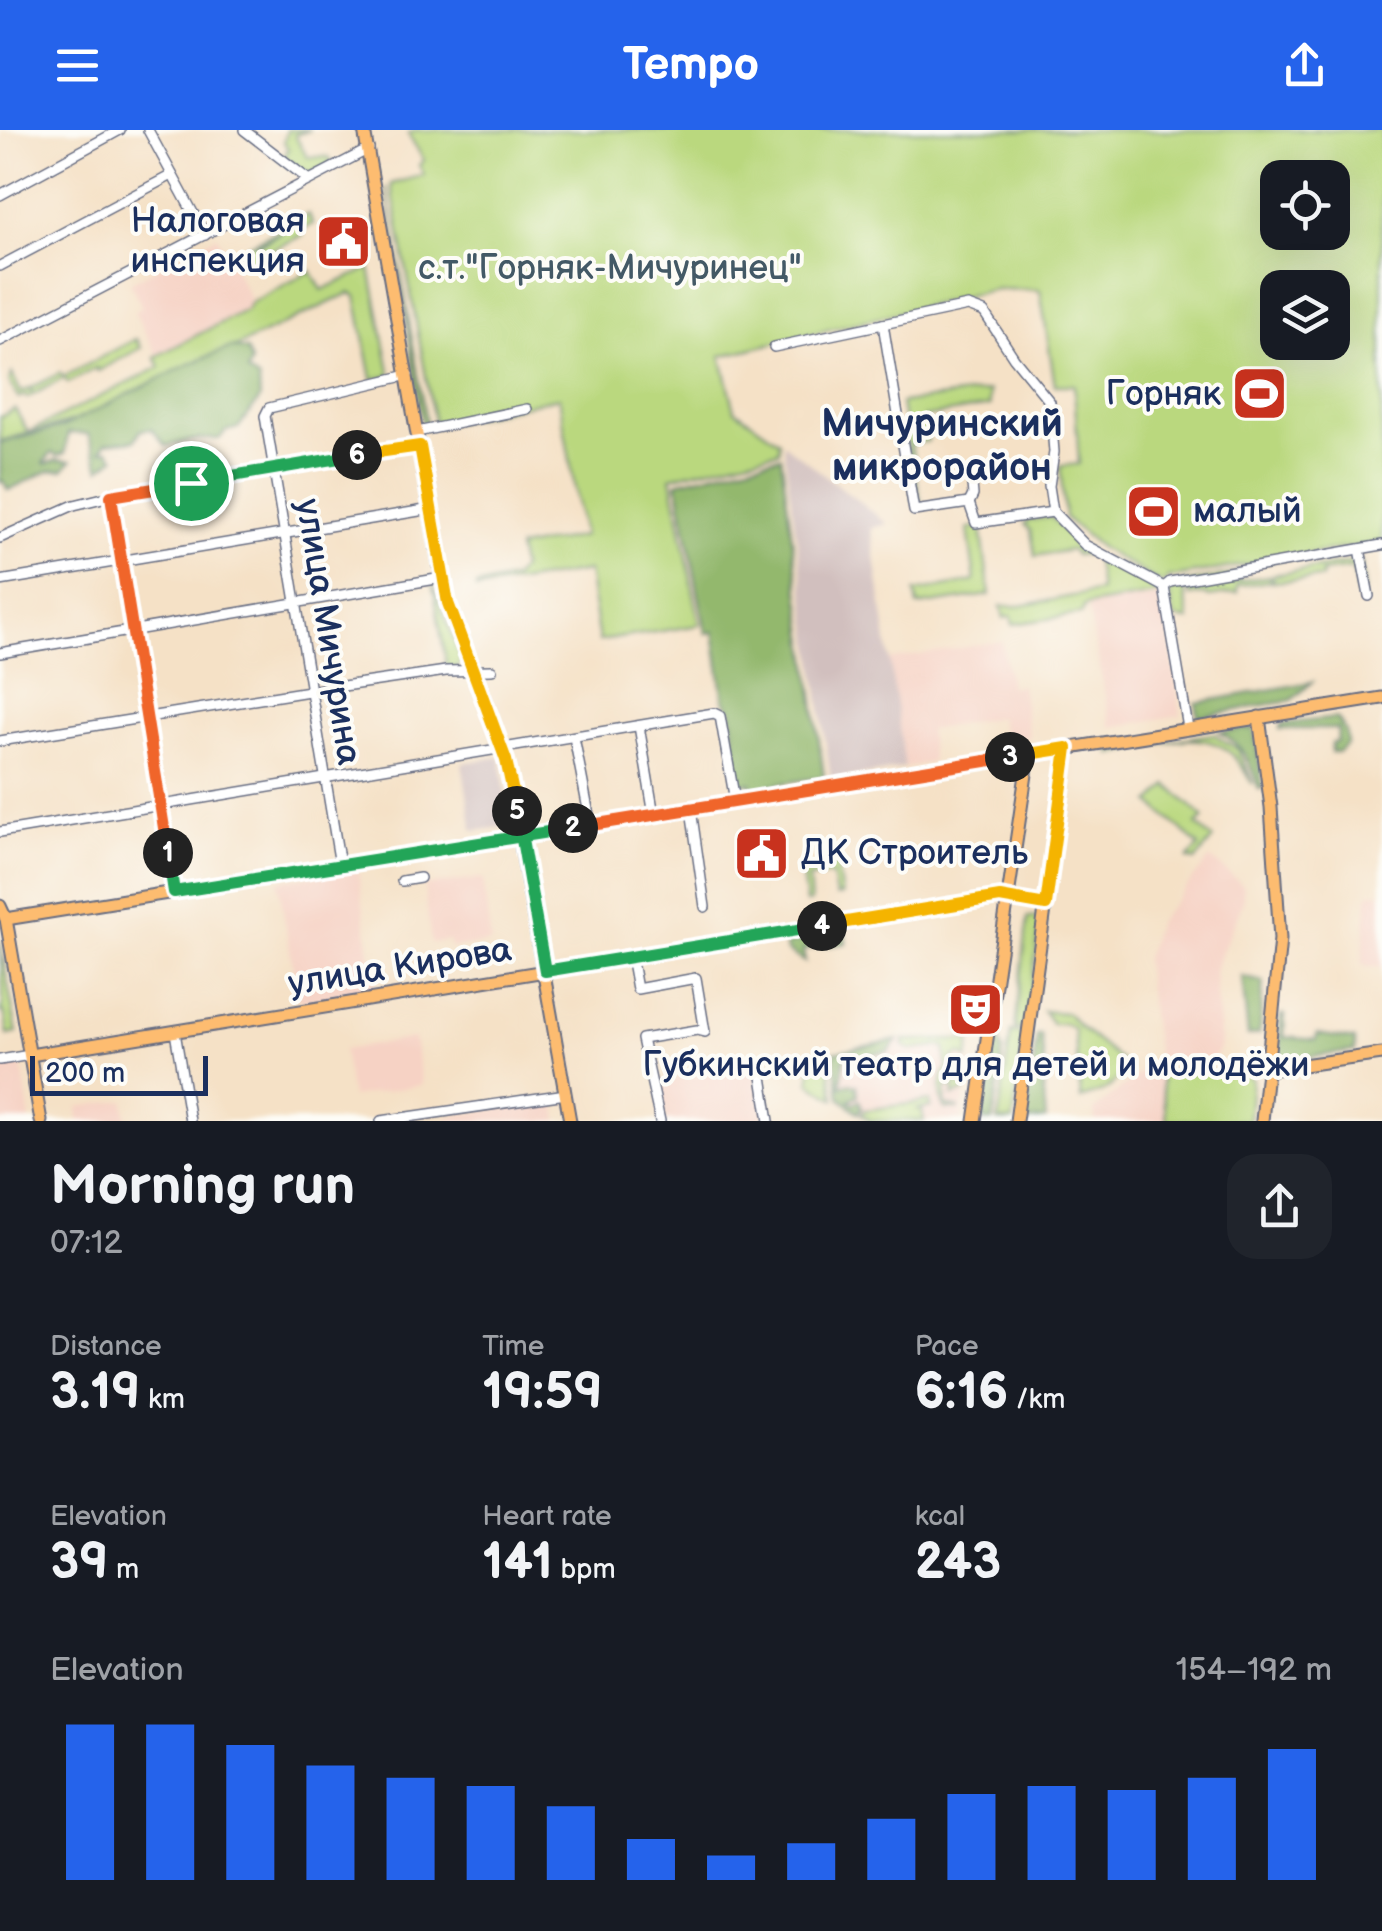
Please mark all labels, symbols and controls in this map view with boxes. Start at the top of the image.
icon: menu [50,38,105,93]
text: Tempo [623,38,759,93]
icon: share [1277,38,1332,93]
map controls [1260,160,1350,360]
button: locate [1260,160,1350,250]
place label: Налоговая инспекция [131,200,305,283]
public building icon: Налоговая инспекция [314,211,374,271]
park label: с.т."Горняк-Мичуринец" [418,247,802,290]
button: layers [1260,270,1350,360]
sports icon: Горняк [1230,364,1290,424]
place label: Горняк [1106,373,1221,416]
district label: Мичуринский микрорайон [821,402,1063,491]
pin: 6 [332,430,382,480]
text: 6 [349,438,365,471]
pin [149,441,234,526]
icon: arrive [164,456,219,511]
sports icon: малый [1124,481,1184,541]
place label: малый [1193,490,1302,533]
street label: улица Мичурина [286,496,370,769]
pin: 3 [985,732,1035,782]
text: 3 [1002,740,1018,773]
pin: 5 [492,786,542,836]
text: 5 [509,794,525,827]
pin: 2 [548,803,598,853]
text: 2 [565,811,581,844]
public building icon: ДК Строитель [732,823,792,883]
pin: 1 [143,828,193,878]
place label: ДК Строитель [801,832,1028,875]
text: 1 [162,836,174,869]
pin: 4 [797,901,847,951]
text: 4 [814,909,830,942]
street label: улица Кирова [285,928,515,1006]
theatre icon: Губкинский театр для детей и молодёжи [946,979,1006,1039]
place label: Губкинский театр для детей и молодёжи [643,1044,1309,1087]
scale bar [30,1051,208,1096]
text: 200 m [45,1057,125,1090]
text: Morning run [50,1153,355,1220]
button: share [1227,1154,1332,1259]
text: 07:12 [50,1224,122,1263]
text: Distance [50,1330,162,1363]
text: Time [482,1330,544,1363]
text: Pace [915,1330,979,1363]
text: 3.19 [50,1363,141,1423]
text: 19:59 [482,1363,603,1423]
text: 6:16 [915,1363,1008,1423]
text: km [141,1383,185,1416]
text: /km [1008,1383,1065,1416]
text: Elevation [50,1500,167,1533]
text: Heart rate [482,1500,612,1533]
text: kcal [915,1500,965,1533]
text: 39 [50,1533,109,1593]
text: 141 [482,1533,553,1593]
text: 243 [915,1533,1001,1593]
text: m [109,1553,139,1586]
text: bpm [553,1553,616,1586]
text: Elevation [50,1651,183,1690]
text: 154–192 m [1176,1651,1332,1690]

